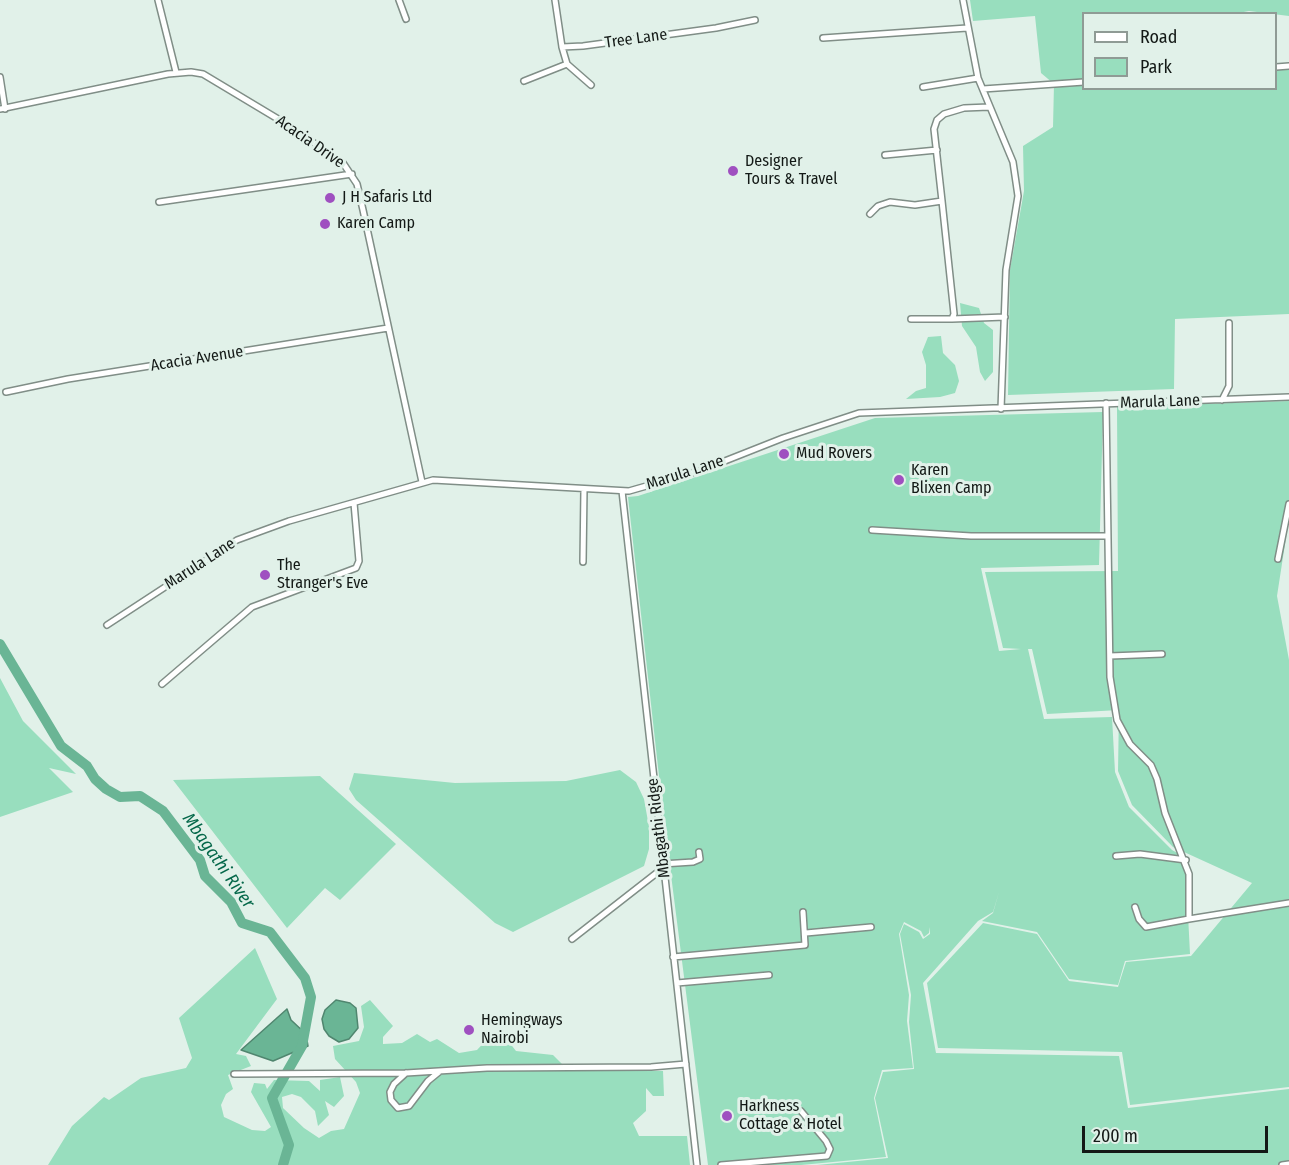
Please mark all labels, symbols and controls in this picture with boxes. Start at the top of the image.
legend [1082,12,1277,90]
street label: Tree Lane [604,25,668,53]
text: Road [1140,26,1177,48]
text: Park [1140,56,1172,78]
street label: Acacia Drive [272,111,348,173]
place label: Designer Tours & Travel [745,152,837,190]
marker: Designer Tours & Travel [726,164,740,178]
place label: J H Safaris Ltd [342,188,432,208]
marker: J H Safaris Ltd [323,191,337,205]
place label: Karen Camp [337,214,415,234]
marker: Karen Camp [318,217,332,231]
street label: Acacia Avenue [149,342,245,376]
street label: Marula Lane [1120,391,1200,413]
place label: Mud Rovers [796,444,872,464]
marker: Mud Rovers [777,447,791,461]
street label: Marula Lane [644,451,726,495]
place label: Karen Blixen Camp [911,461,992,499]
marker: Karen Blixen Camp [892,473,906,487]
street label: Marula Lane [161,534,239,594]
place label: The Stranger's Eve [277,556,368,594]
marker: The Stranger's Eve [258,568,272,582]
street label: Mbagathi Ridge [643,777,675,879]
water label: Mbagathi River [177,809,259,913]
place label: Hemingways Nairobi [481,1011,563,1049]
marker: Hemingways Nairobi [462,1023,476,1037]
place label: Harkness Cottage & Hotel [739,1097,842,1135]
marker: Harkness Cottage & Hotel [720,1109,734,1123]
scale bar [1085,1114,1271,1152]
text: 200 m [1093,1125,1138,1147]

